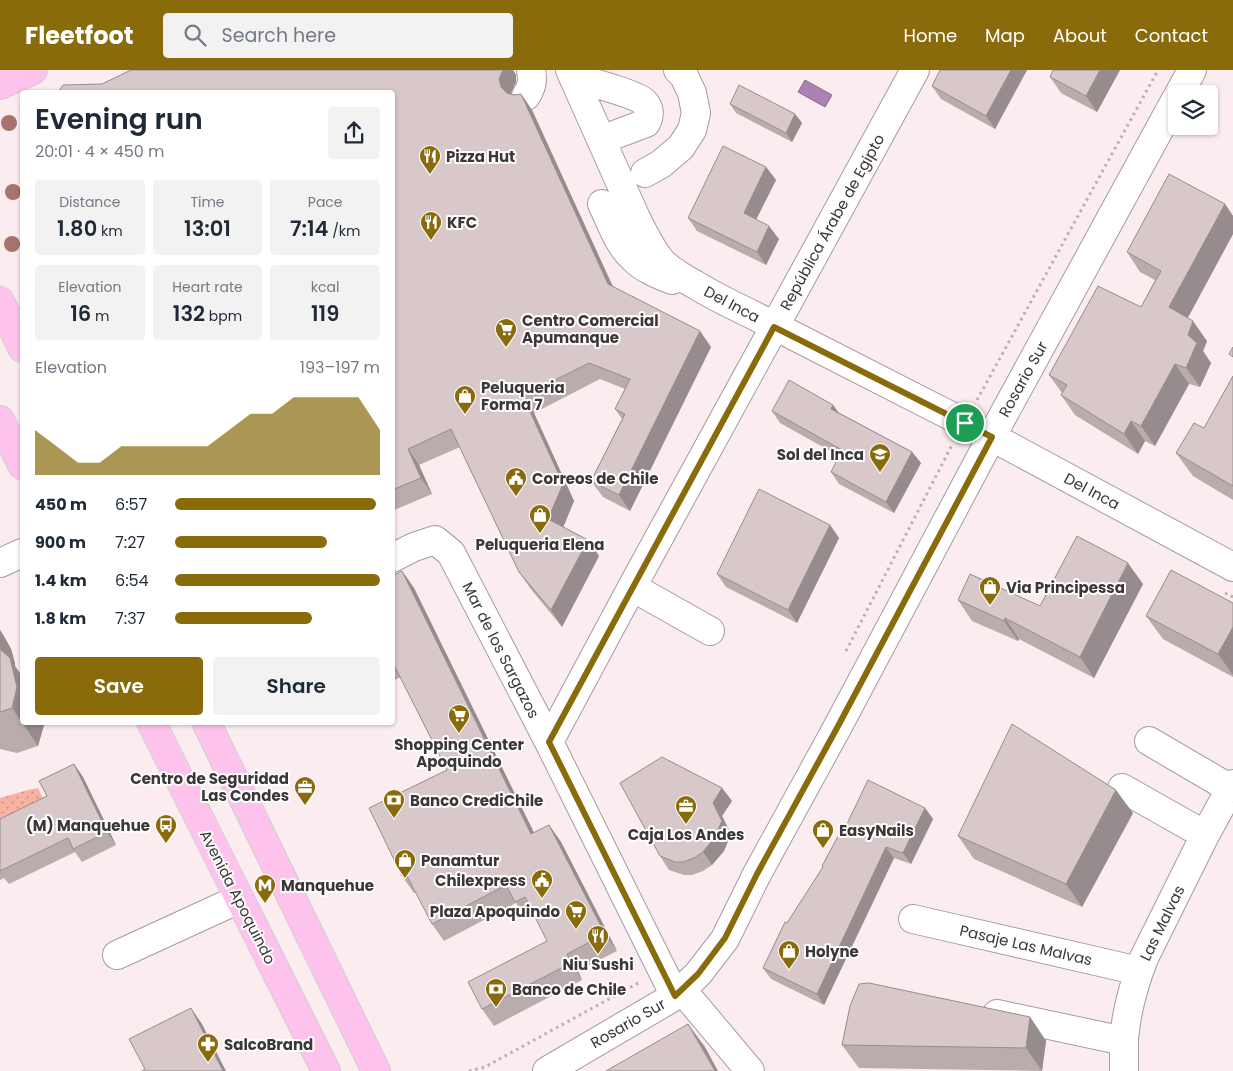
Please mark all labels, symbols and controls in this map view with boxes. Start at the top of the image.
search box [163,13,513,58]
text: Fleetfoot [25,19,133,52]
icon: search [181,21,209,49]
text: Search here [221,22,336,49]
text: Home [903,23,957,48]
text: Map [985,23,1025,48]
text: About [1053,23,1107,48]
text: Contact [1135,23,1208,48]
map controls [1168,85,1218,135]
button: layers [1168,85,1218,135]
text: Evening run [35,100,203,139]
button: share [328,107,380,159]
street label: República Árabe de Egipto [775,130,889,314]
text: 20:01 · 4 × 450 m [35,140,165,163]
restaurant icon: Pizza Hut [418,144,442,175]
place label: Pizza Hut [446,146,515,167]
text: Distance [59,192,121,212]
text: Time [190,192,225,212]
text: Pace [308,192,343,212]
restaurant icon: KFC [419,210,443,241]
place label: KFC [447,212,477,233]
text: 1.80 [57,214,97,243]
text: 13:01 [184,214,231,243]
text: 7:14 [290,214,328,243]
text: km [97,221,123,241]
text: /km [328,221,360,241]
text: Elevation [58,277,121,297]
text: Heart rate [172,277,243,297]
text: kcal [311,277,339,297]
street label: Del Inca [701,281,763,327]
text: 16 [70,299,91,328]
text: 132 [173,299,205,328]
text: 119 [311,299,339,328]
text: m [91,306,109,326]
text: bpm [205,306,242,326]
place label: Centro Comercial Apumanque [522,310,659,348]
supermarket icon: Centro Comercial Apumanque [494,317,518,348]
street label: Rosario Sur [994,337,1053,421]
text: Elevation [35,356,107,379]
text: 193–197 m [300,356,380,379]
place label: Peluqueria Forma 7 [481,377,565,415]
shop icon: Peluqueria Forma 7 [453,384,477,415]
pin [944,402,986,444]
icon: arrive [951,409,979,437]
school or university icon: Sol del Inca [868,442,892,473]
place label: Sol del Inca [777,444,864,465]
public building icon: Correos de Chile [504,466,528,497]
place label: Correos de Chile [532,468,658,489]
street label: Del Inca [1061,468,1123,514]
text: 450 m [35,493,87,516]
text: 6:57 [115,493,147,516]
shop icon: Peluqueria Elena [528,503,552,534]
text: 900 m [35,531,86,554]
text: 7:27 [115,531,145,554]
place label: Peluqueria Elena [476,534,604,555]
text: 1.4 km [35,569,87,592]
text: 6:54 [115,569,149,592]
shop icon: Via Principessa [978,575,1002,606]
place label: Via Principessa [1006,577,1125,598]
street label: Mar de los Sargazos [458,578,545,722]
text: 1.8 km [35,607,86,630]
text: 7:37 [115,607,145,630]
button: Save [35,657,203,715]
button: Share [213,657,380,715]
supermarket icon: Shopping Center Apoquindo [447,703,471,734]
place label: Shopping Center Apoquindo [394,734,524,772]
place label: Centro de Seguridad Las Condes [130,768,289,806]
office icon: Centro de Seguridad Las Condes [293,775,317,806]
bank icon: Banco CrediChile [382,788,406,819]
place label: Banco CrediChile [410,790,543,811]
office icon: Caja Los Andes [674,794,698,825]
bus stop icon: (M) Manquehue [154,813,178,844]
place label: (M) Manquehue [26,815,150,836]
shop icon: EasyNails [811,818,835,849]
place label: EasyNails [839,820,914,841]
place label: Caja Los Andes [628,824,744,845]
street label: Avenida Apoquindo [195,826,281,968]
shop icon: Panamtur [393,848,417,879]
place label: Panamtur [421,850,500,871]
public building icon: Chilexpress [530,868,554,899]
place label: Chilexpress [435,870,526,891]
metro station icon: Manquehue [253,873,277,904]
place label: Manquehue [281,875,374,896]
street label: Las Malvas [1135,882,1189,964]
supermarket icon: Plaza Apoquindo [564,899,588,930]
place label: Plaza Apoquindo [430,901,560,922]
street label: Pasaje Las Malvas [958,920,1094,970]
restaurant icon: Niu Sushi [586,924,610,955]
shop icon: Holyne [777,939,801,970]
place label: Holyne [805,941,859,962]
place label: Niu Sushi [562,954,634,975]
bank icon: Banco de Chile [484,977,508,1008]
place label: Banco de Chile [512,979,626,1000]
street label: Rosario Sur [587,993,670,1053]
pharmacy icon: SalcoBrand [196,1032,220,1063]
place label: SalcoBrand [224,1034,313,1055]

